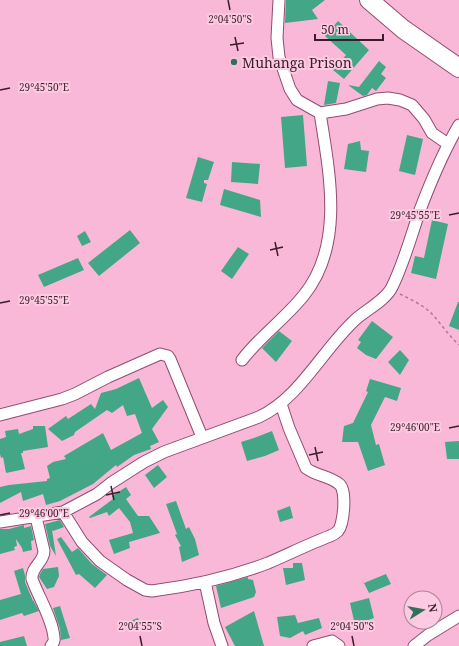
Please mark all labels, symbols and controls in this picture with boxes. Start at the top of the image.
text: 2°04'50"S [208,12,252,26]
scale bar [315,16,383,42]
text: 50 m [321,21,349,38]
place label: Muhanga Prison [242,53,352,72]
marker: Muhanga Prison [229,57,239,67]
text: 29°45'50"E [19,80,69,94]
text: 29°45'55"E [390,208,440,222]
text: 29°45'55"E [19,293,69,307]
text: 29°46'00"E [390,420,440,434]
text: 29°46'00"E [19,506,69,520]
north arrow [403,590,443,630]
text: N [425,602,442,614]
text: 2°04'55"S [118,619,162,633]
text: 2°04'50"S [330,619,374,633]

